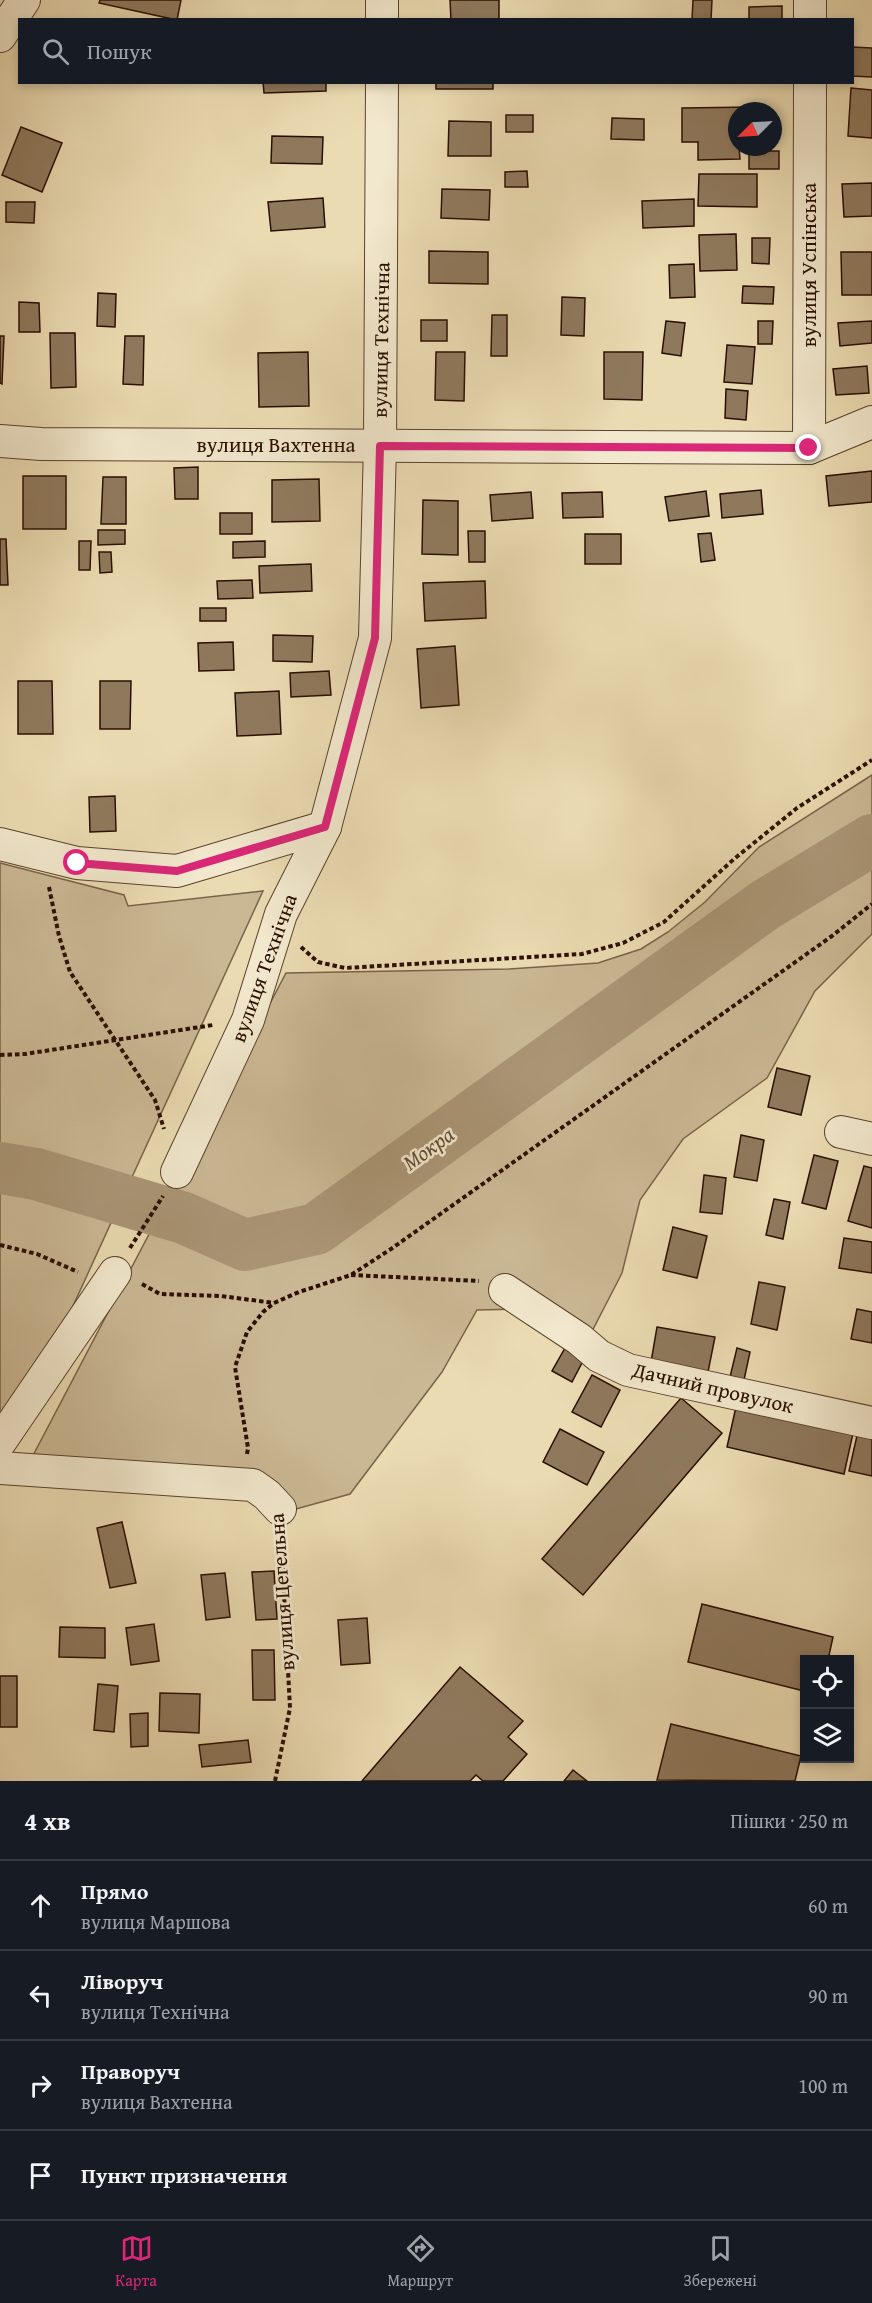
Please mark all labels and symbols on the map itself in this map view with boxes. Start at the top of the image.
north arrow [728,102,782,156]
street label: вулиця Успінська [793,183,824,347]
street label: вулиця Технічна [364,262,397,418]
street label: вулиця Вахтенна [196,429,356,460]
route end [795,434,821,460]
route start [63,849,89,875]
street label: вулиця Технічна [222,889,305,1046]
water label: Мокра [396,1118,460,1178]
street label: Дачний провулок [628,1354,797,1421]
street label: вулиця Цегельна [261,1512,302,1672]

